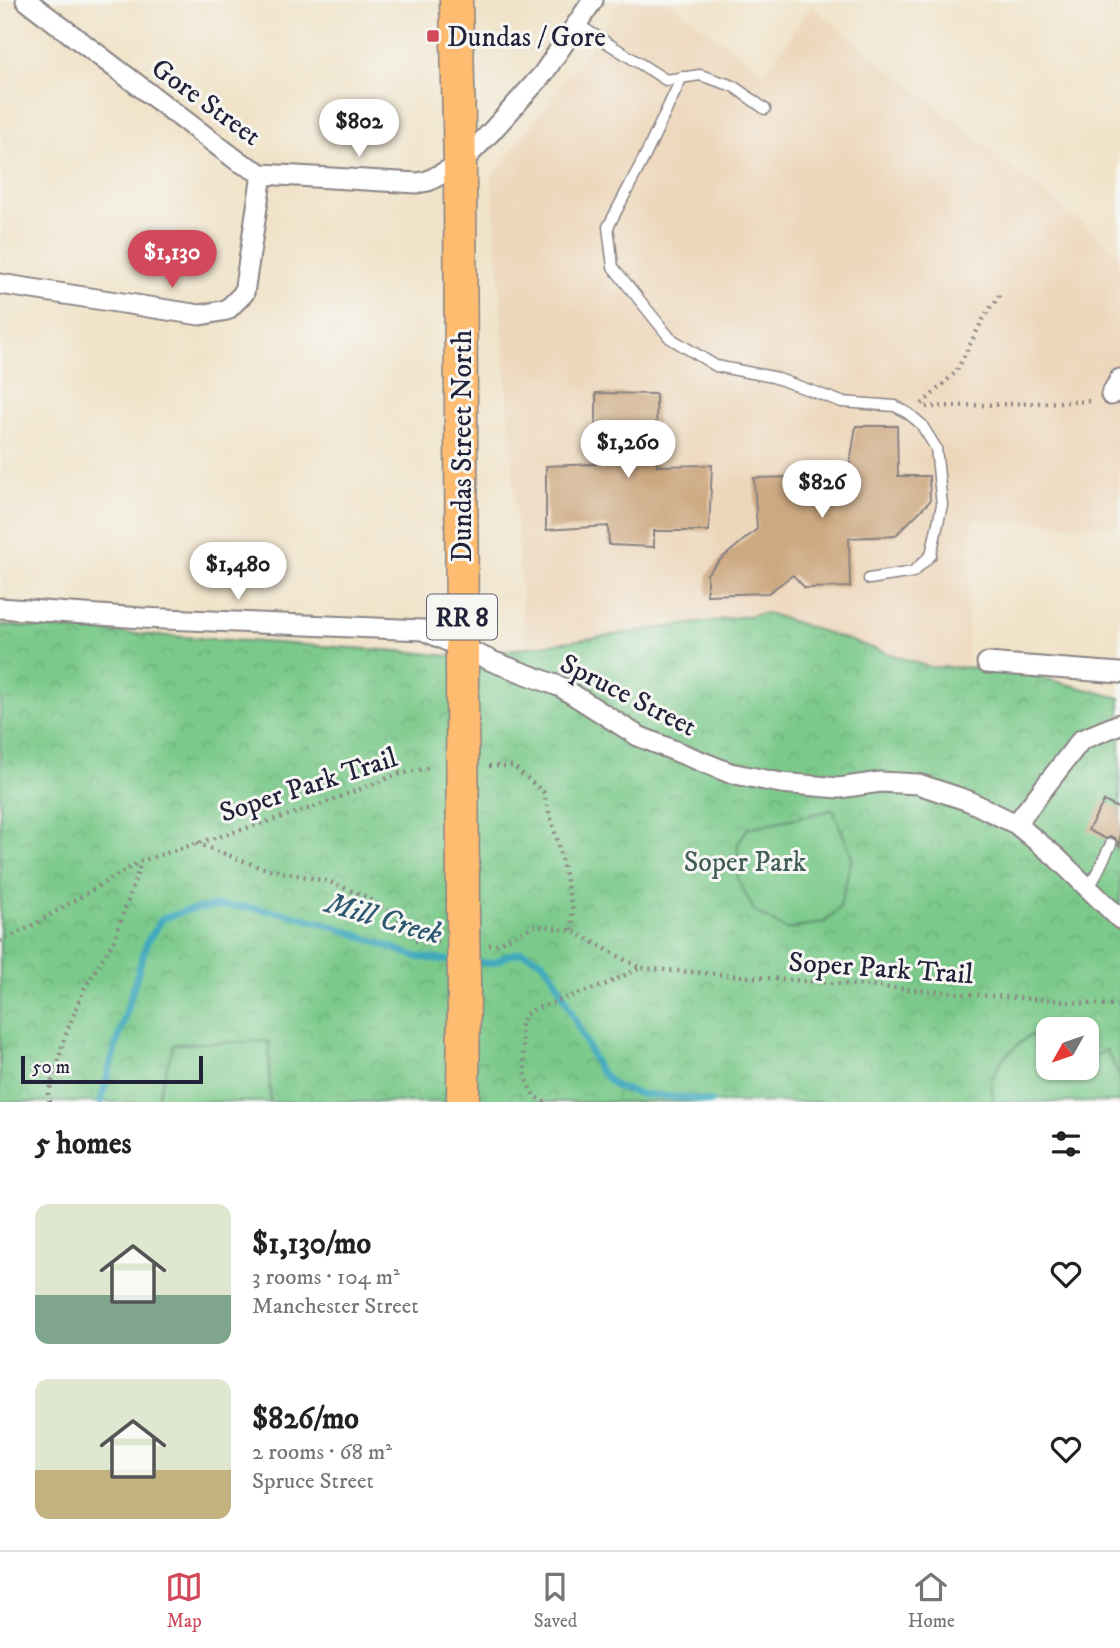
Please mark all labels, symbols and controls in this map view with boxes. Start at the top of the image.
place label: Dundas / Gore [447,20,606,55]
marker: Dundas / Gore [425,28,441,44]
street label: Gore Street [144,51,268,154]
pin: $802 [318,100,400,159]
text: $802 [335,107,383,136]
pin: $1,130 [115,230,229,290]
text: $1,130 [144,238,200,267]
street label: Dundas Street North [445,329,480,562]
pin: $1,260 [571,420,685,480]
text: $1,260 [597,428,659,457]
pin: $826 [781,461,863,520]
text: $826 [798,468,846,497]
pin: $1,480 [181,542,295,602]
text: $1,480 [206,550,270,579]
road number: RR 8 [427,594,497,639]
street label: Spruce Street [554,646,702,745]
street label: Soper Park Trail [215,740,402,831]
park label: Soper Park [684,845,806,880]
water label: Mill Creek [319,885,446,954]
street label: Soper Park Trail [787,945,975,992]
north arrow [1036,1017,1099,1080]
map controls [1036,1017,1099,1080]
scale bar [21,1053,203,1085]
text: 50 m [32,1056,70,1079]
icon: filters [1047,1125,1085,1163]
text: 5 homes [35,1126,131,1163]
text: $1,130/mo [252,1226,371,1263]
icon: home [91,1232,175,1316]
icon: heart [1047,1255,1085,1293]
text: 3 rooms · 104 m² [252,1263,400,1292]
text: Manchester Street [252,1292,419,1321]
text: $826/mo [252,1401,359,1438]
icon: home [91,1407,175,1491]
icon: heart [1047,1430,1085,1468]
text: 2 rooms · 68 m² [252,1438,392,1467]
text: Spruce Street [252,1467,374,1496]
tab: Map [165,1568,203,1633]
tab: Saved [534,1568,577,1633]
tab: Home [908,1568,955,1633]

